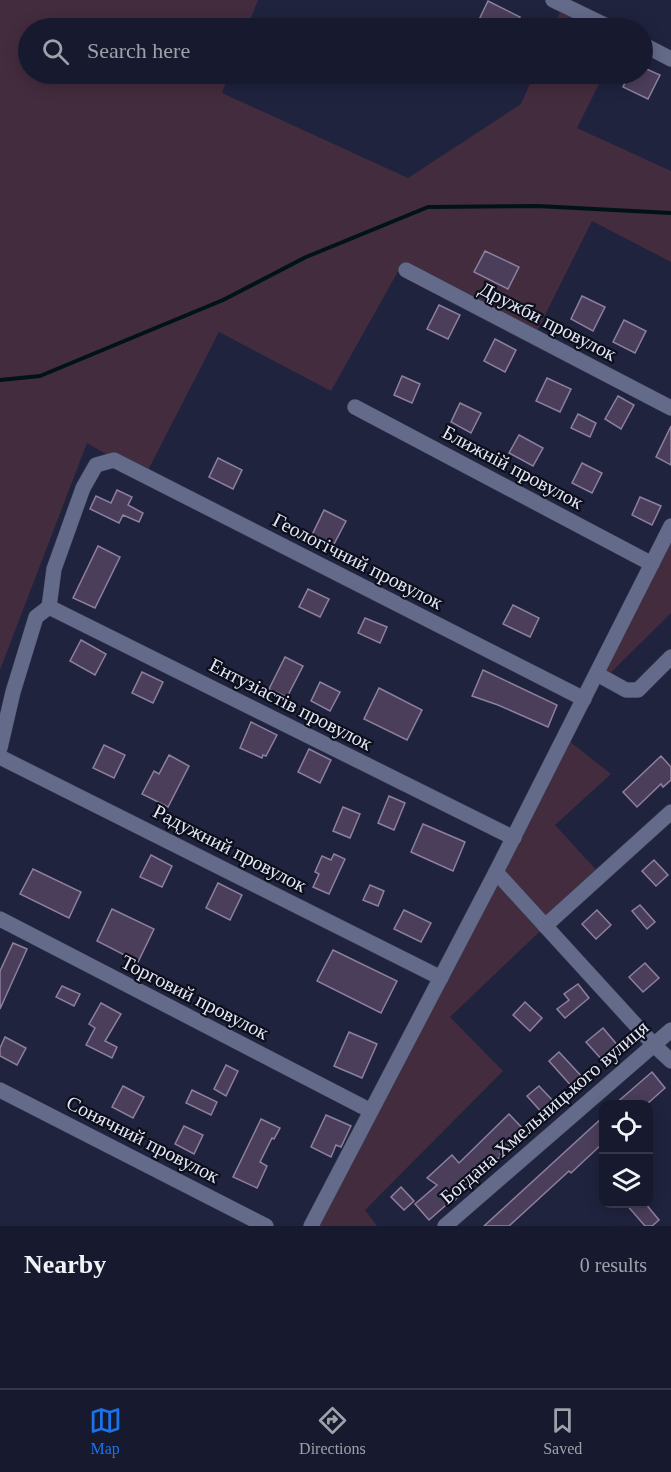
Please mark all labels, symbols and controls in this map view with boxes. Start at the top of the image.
search box [18,18,653,84]
icon: search [39,35,72,68]
text: Search here [87,38,190,63]
street label: Дружби провулок [475,277,620,366]
street label: Ближній провулок [439,421,587,514]
street label: Геологічний провулок [269,509,447,614]
street label: Ентузіастів провулок [206,653,376,756]
street label: Радужний провулок [149,800,311,897]
street label: Торговий провулок [117,950,273,1045]
street label: Богдана Хмельницького вулиця [435,1016,653,1209]
street label: Сонячний провулок [62,1091,223,1188]
map controls [599,1100,653,1208]
button: locate [599,1100,653,1154]
button: layers [599,1154,653,1208]
text: Nearby [24,1250,106,1279]
text: 0 results [580,1254,647,1276]
tab: Map [89,1404,122,1458]
tab: Directions [299,1404,366,1458]
tab: Saved [543,1404,582,1458]

